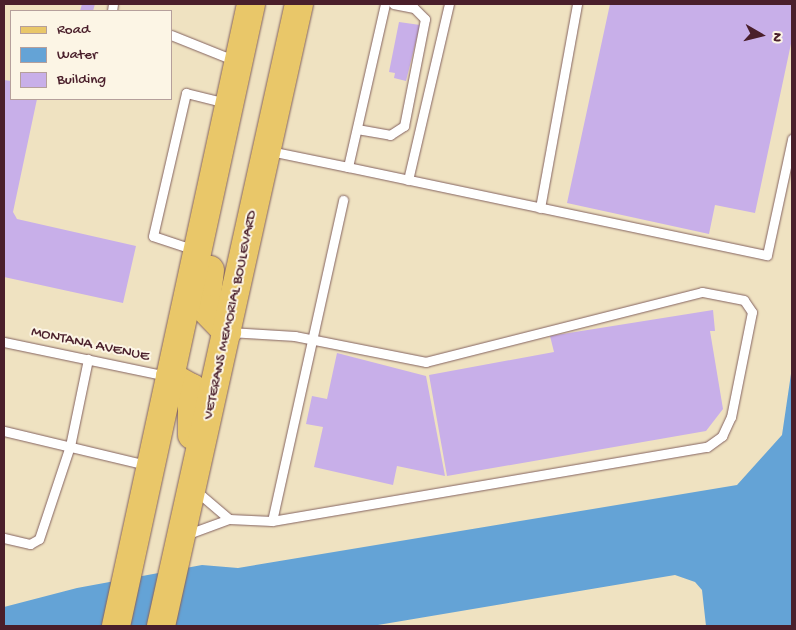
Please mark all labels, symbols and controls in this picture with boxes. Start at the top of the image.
legend [10,10,172,100]
north arrow [736,10,786,60]
text: Road [57,21,90,39]
text: N [767,31,785,43]
text: Water [57,46,97,64]
text: Building [57,71,106,89]
street label: VETERANS MEMORIAL BOULEVARD [200,209,262,421]
street label: MONTANA AVENUE [29,324,151,366]

